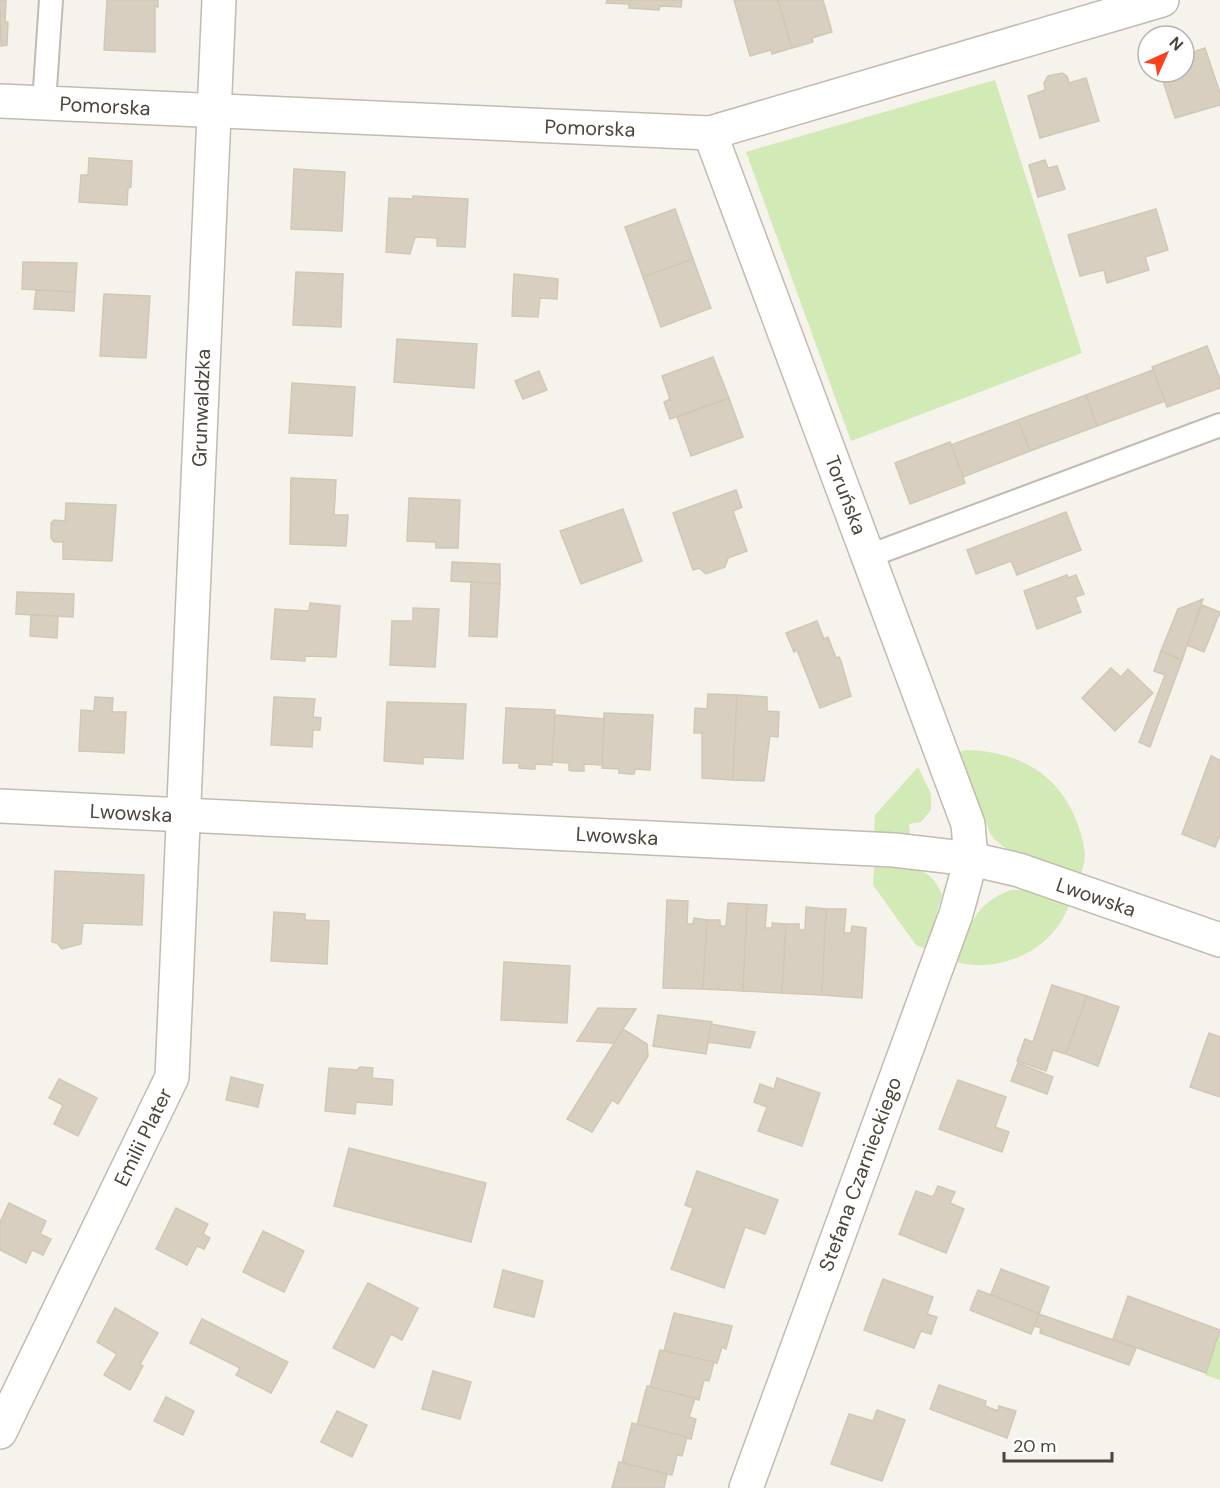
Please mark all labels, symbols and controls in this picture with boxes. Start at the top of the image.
north arrow [1136,24,1196,84]
text: N [1165,32,1188,55]
street label: Pomorska [59,91,151,121]
street label: Pomorska [544,113,636,143]
street label: Grunwaldzka [186,348,216,468]
street label: Toruńska [819,452,873,538]
street label: Lwowska [89,798,173,828]
street label: Lwowska [575,821,659,851]
street label: Lwowska [1053,871,1139,923]
street label: Stefana Czarnieckiego [813,1073,907,1275]
street label: Emilii Plater [108,1084,178,1190]
scale bar [1004,1425,1112,1463]
text: 20 m [1013,1434,1056,1458]

